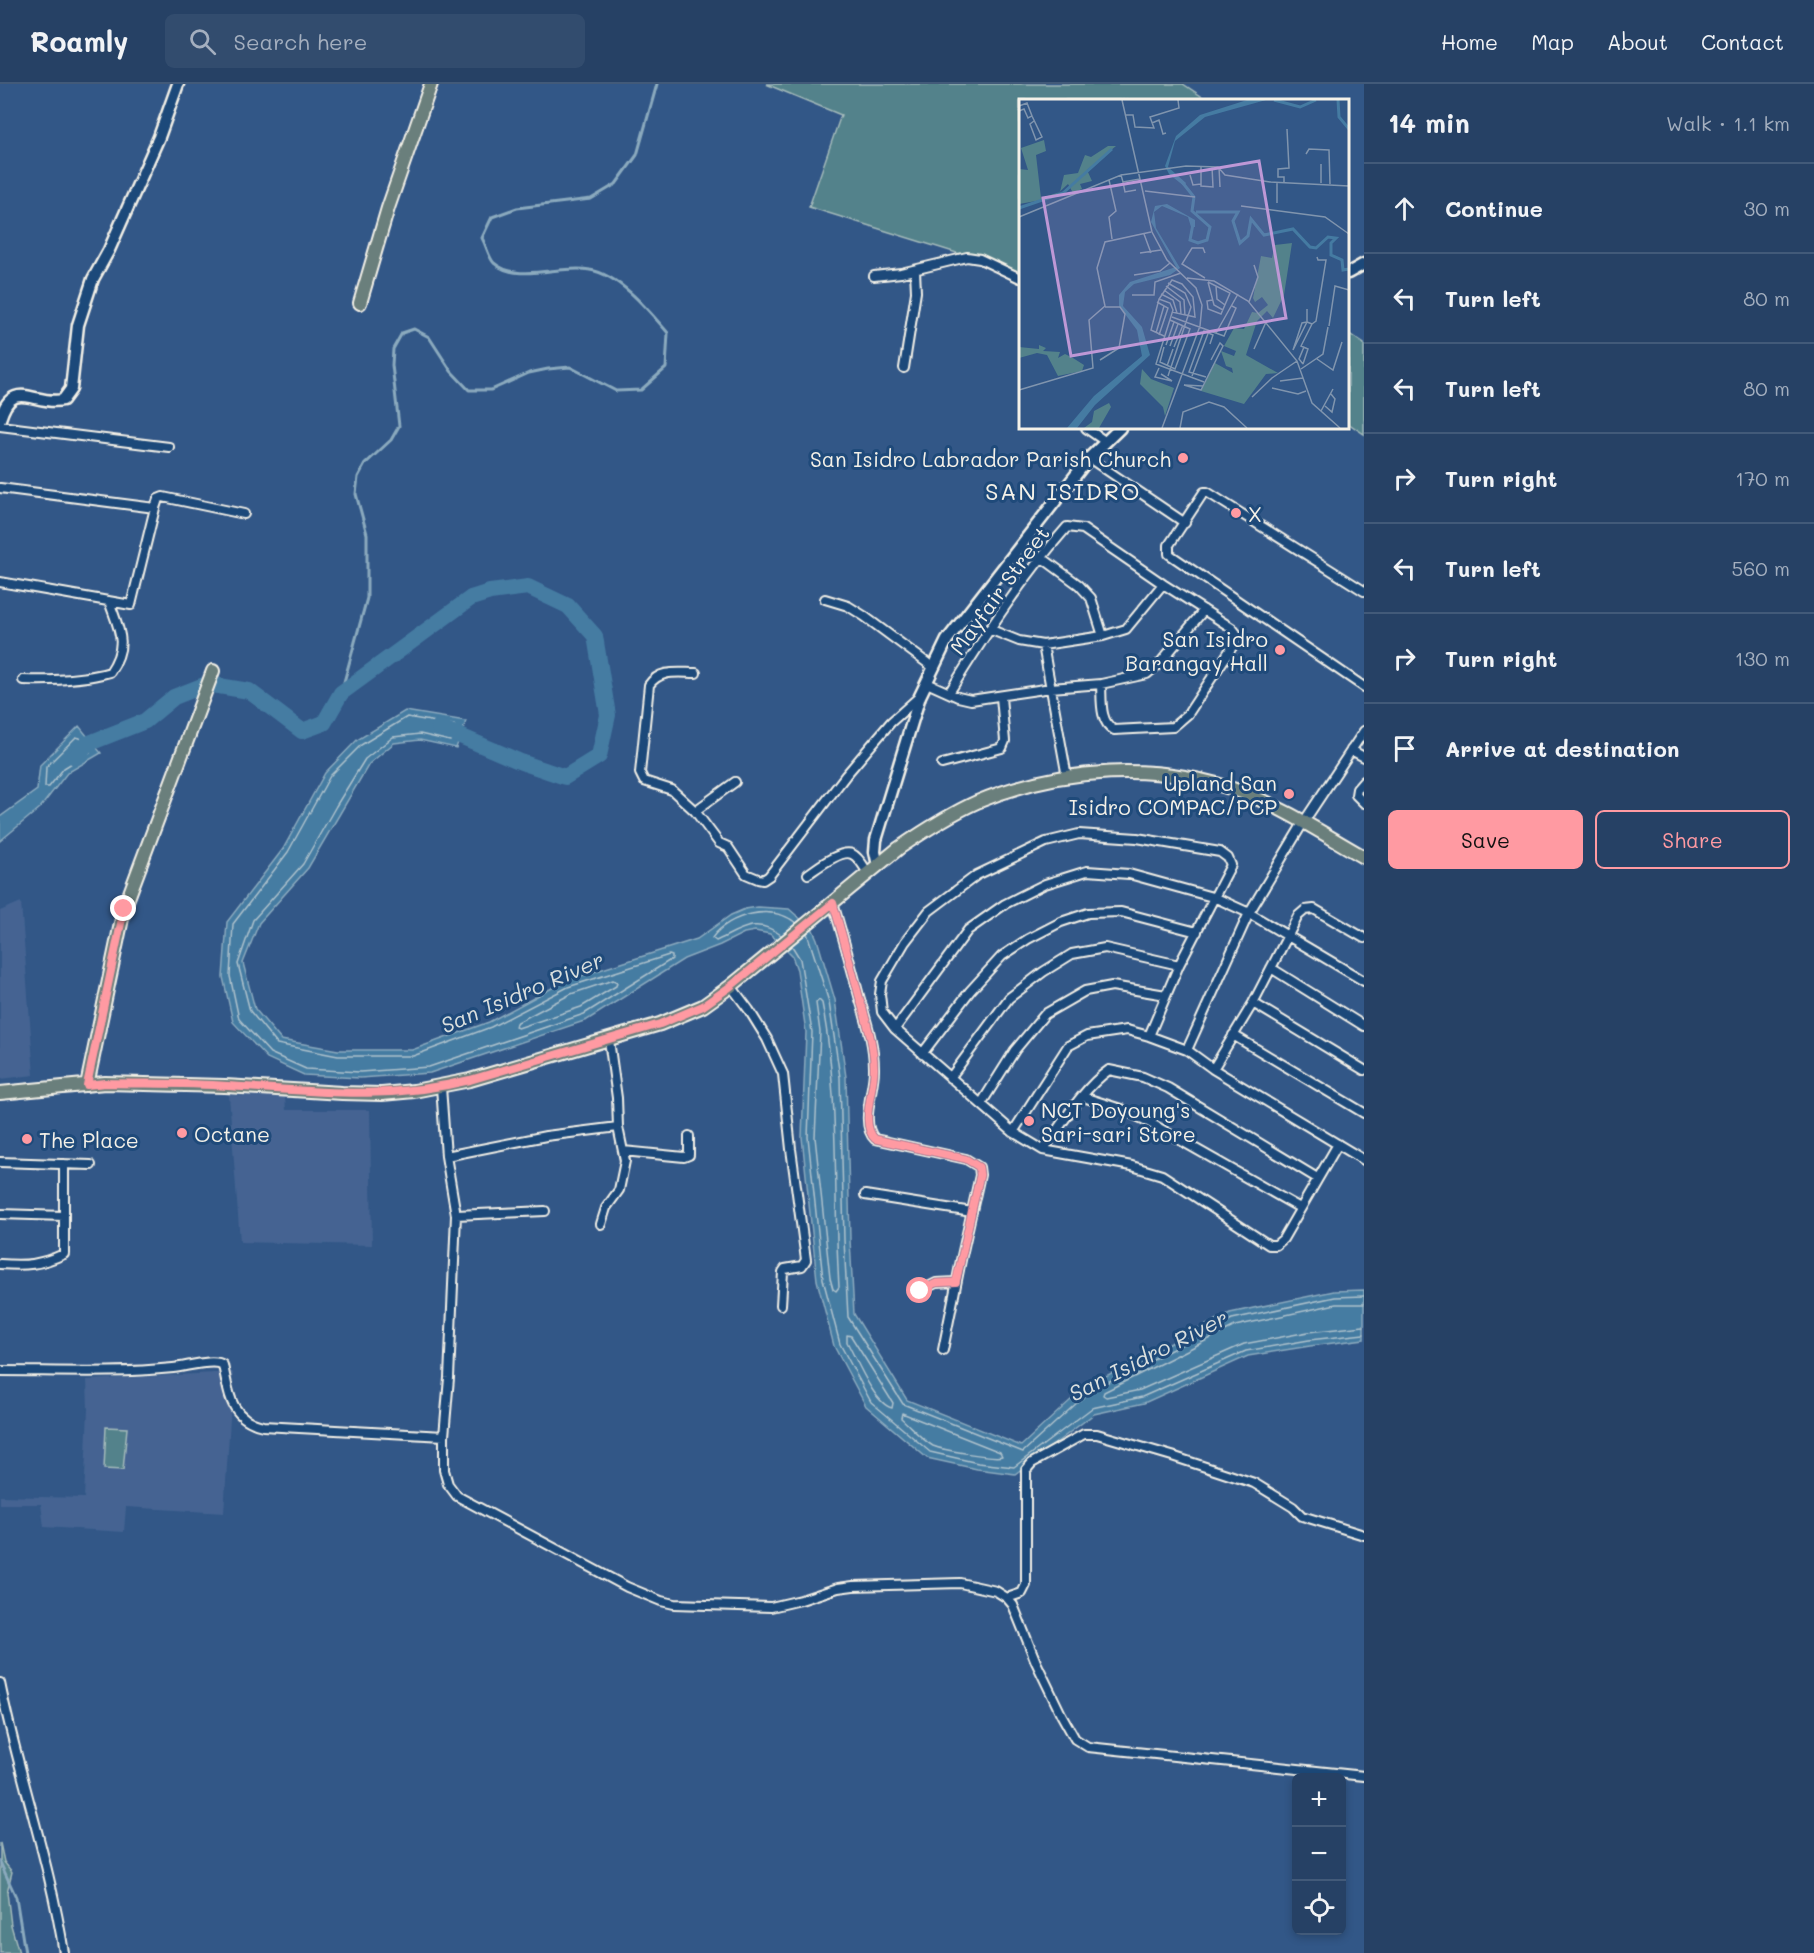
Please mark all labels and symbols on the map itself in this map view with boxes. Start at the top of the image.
inset map [1019,99,1349,429]
place label: San Isidro Labrador Parish Church [810,445,1171,472]
marker: San Isidro Labrador Parish Church [1176,451,1190,465]
district label: SAN ISIDRO [985,475,1141,506]
place label: X [1248,500,1262,527]
marker: X [1229,506,1243,520]
street label: Mayfair Street [943,520,1055,660]
place label: San Isidro Barangay Hall [1125,625,1268,676]
marker: San Isidro Barangay Hall [1273,643,1287,657]
place label: Upland San Isidro COMPAC/PCP [1069,769,1277,820]
marker: Upland San Isidro COMPAC/PCP [1282,787,1296,801]
route end [110,895,136,921]
water label: San Isidro River [436,945,608,1039]
place label: NCT Doyoung's Sari-sari Store [1041,1096,1196,1147]
marker: NCT Doyoung's Sari-sari Store [1022,1114,1036,1128]
place label: Octane [194,1120,270,1147]
place label: The Place [39,1126,139,1153]
marker: Octane [175,1126,189,1140]
marker: The Place [20,1132,34,1146]
route start [906,1277,932,1303]
water label: San Isidro River [1064,1302,1232,1408]

